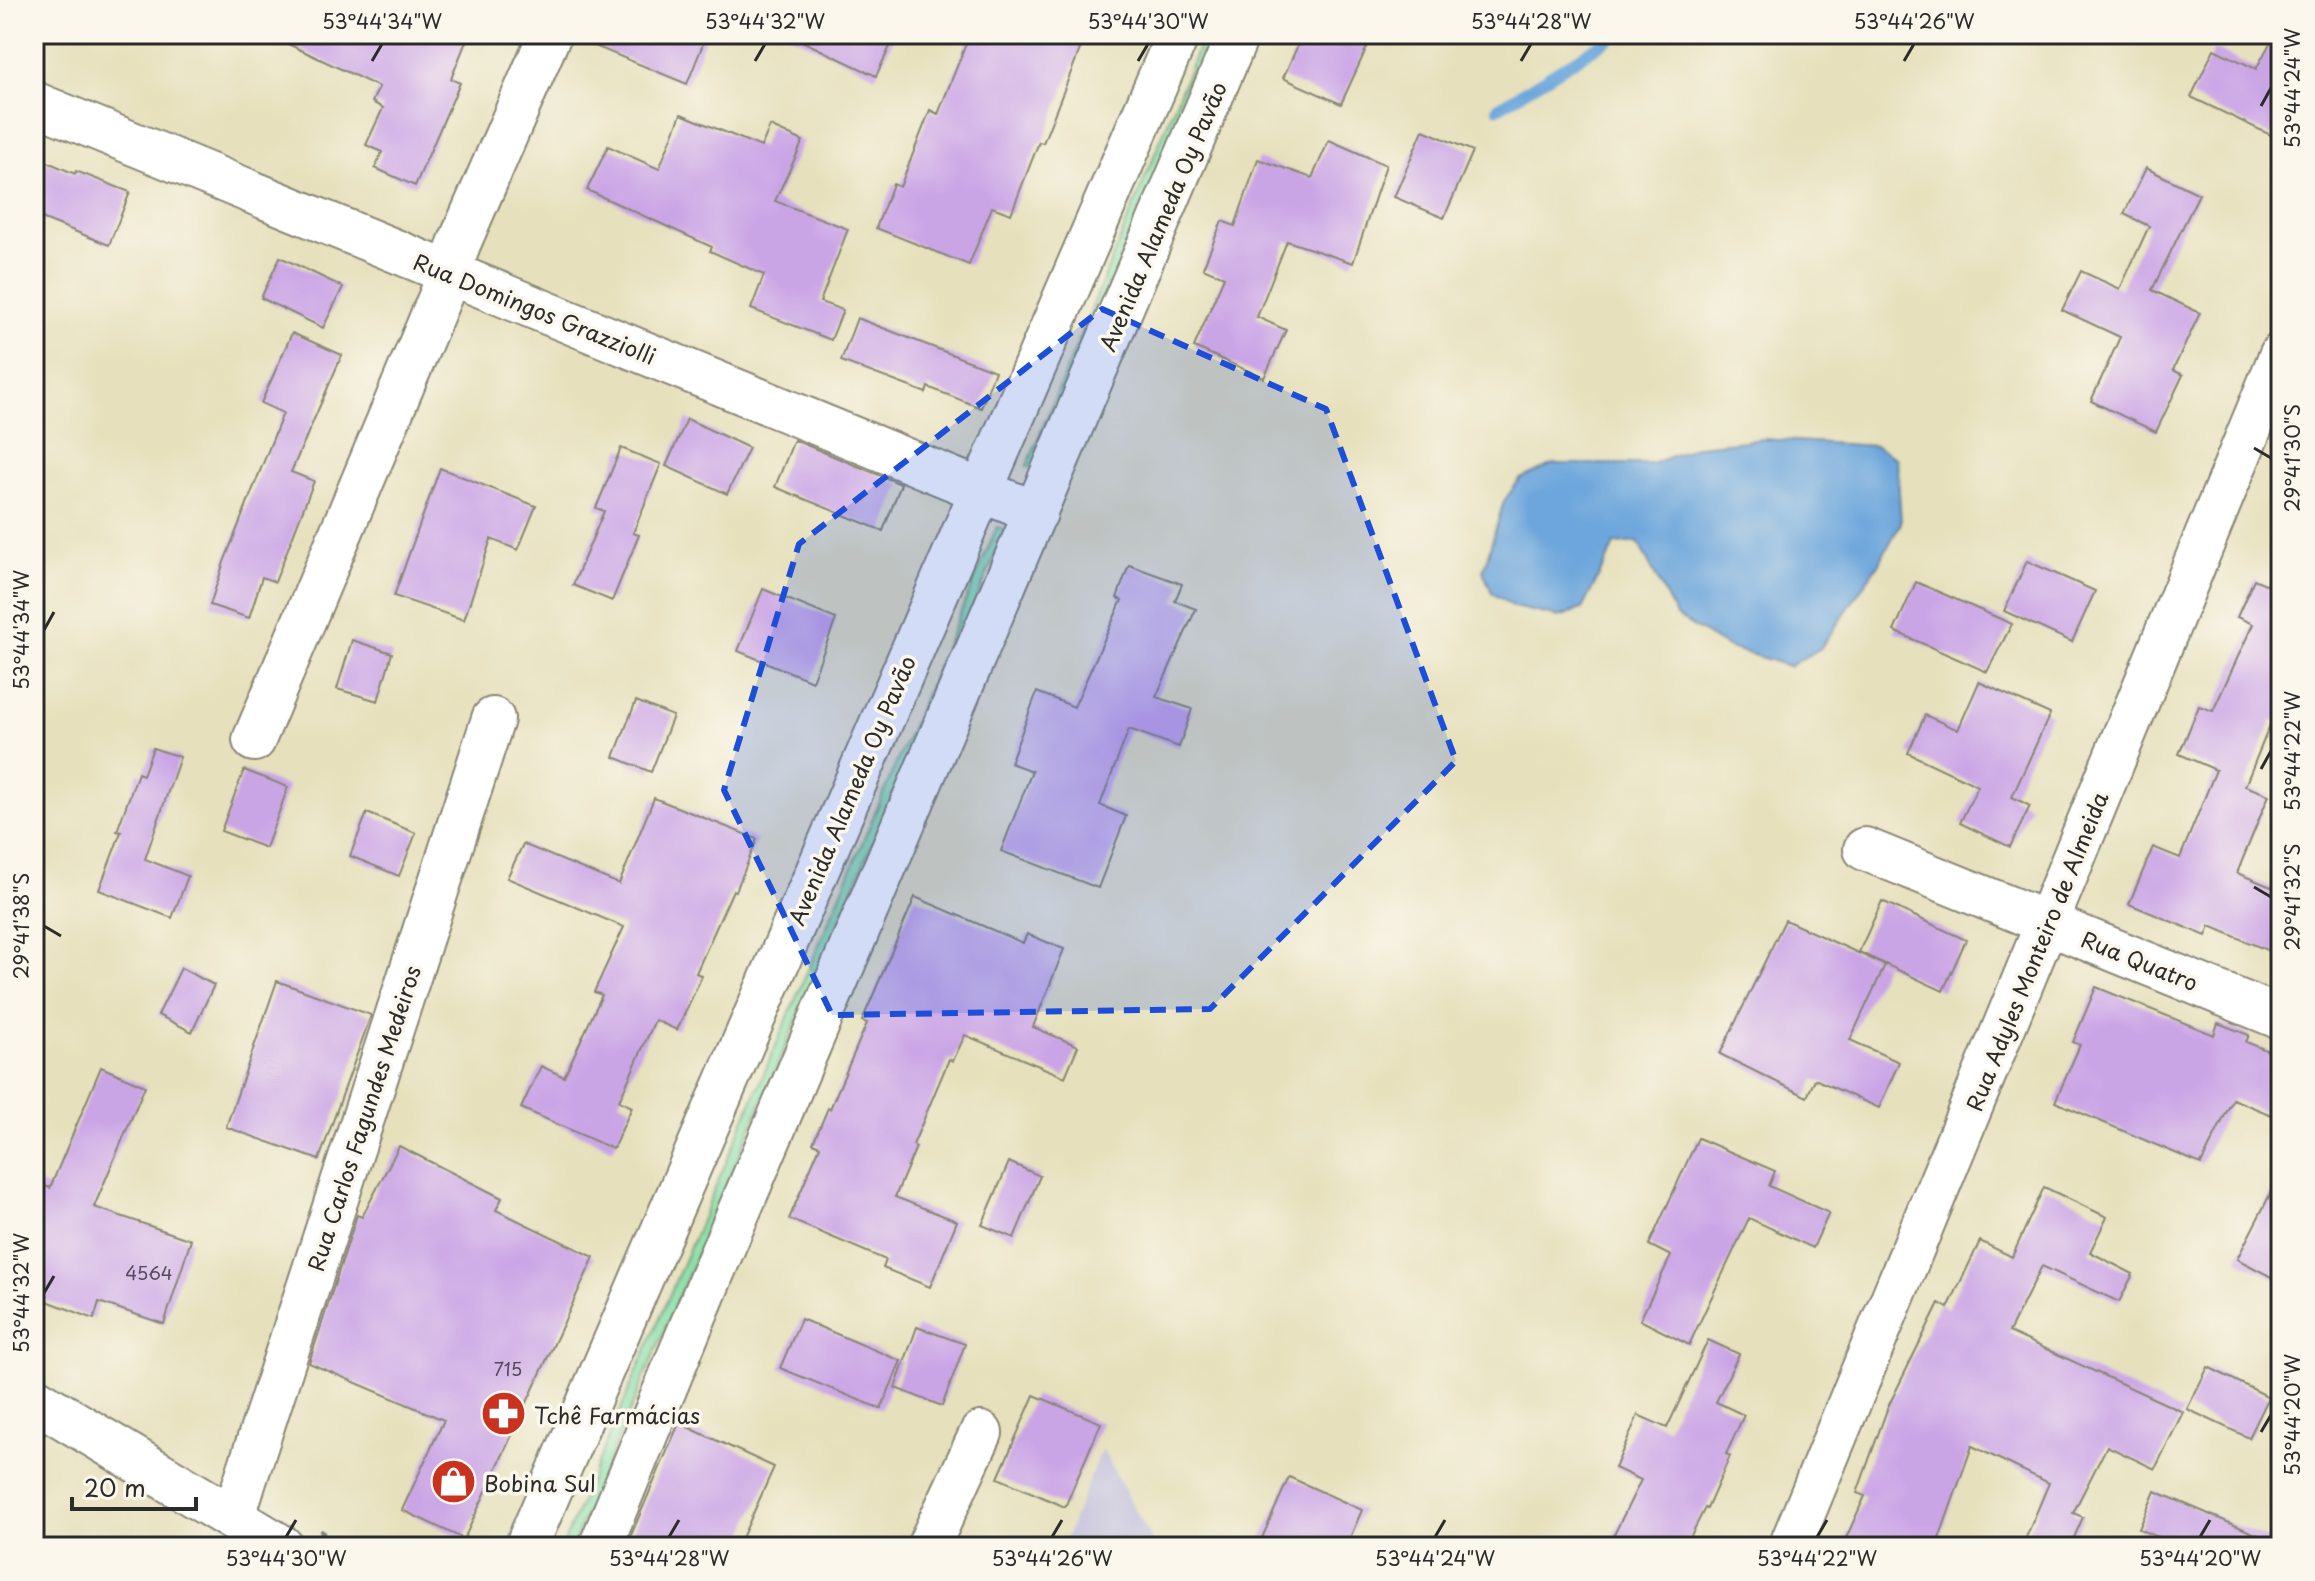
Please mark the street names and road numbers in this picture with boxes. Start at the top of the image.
street label: Avenida Alameda Oy Pavão [1090,76,1234,356]
street label: Rua Domingos Grazziolli [409,244,661,372]
street label: Avenida Alameda Oy Pavão [779,650,923,930]
street label: Rua Adyles Monteiro de Almeida [1957,786,2115,1116]
street label: Rua Quatro [2077,922,2203,998]
street label: Rua Carlos Fagundes Medeiros [298,961,428,1275]

